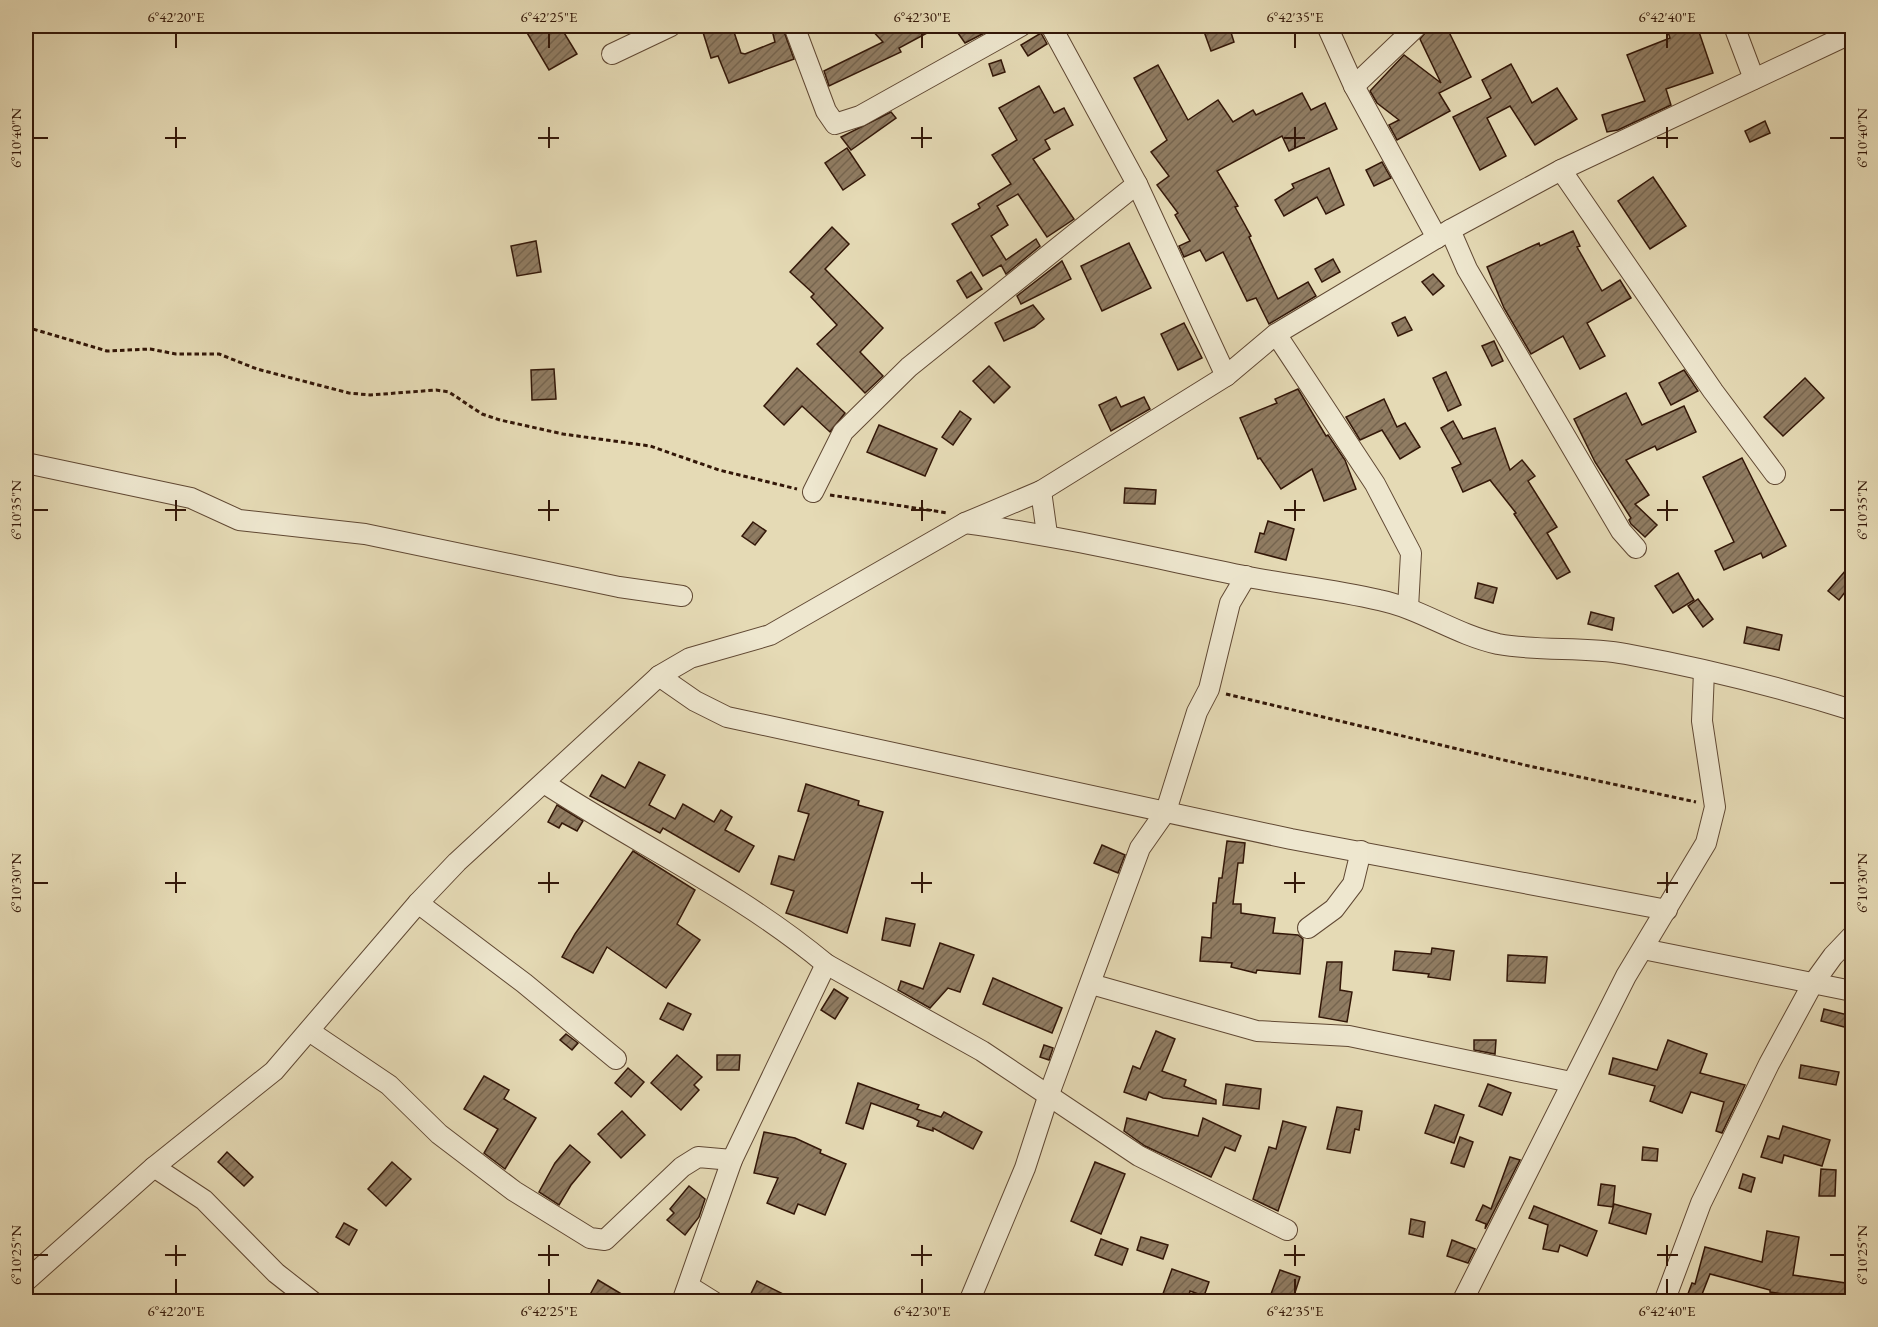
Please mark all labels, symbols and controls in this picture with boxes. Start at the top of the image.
text: 6°42'20"E [148,7,205,26]
text: 6°42'25"E [521,7,578,26]
text: 6°42'30"E [894,7,951,26]
text: 6°42'35"E [1267,7,1324,26]
text: 6°42'40"E [1639,7,1696,26]
text: 6°10'40"N [6,108,25,168]
text: 6°10'40"N [1852,108,1871,168]
text: 6°10'35"N [6,480,25,540]
text: 6°10'35"N [1852,480,1871,540]
text: 6°10'30"N [6,853,25,913]
text: 6°10'30"N [1852,853,1871,913]
text: 6°10'25"N [6,1225,25,1285]
text: 6°10'25"N [1852,1225,1871,1285]
text: 6°42'20"E [148,1301,205,1320]
text: 6°42'25"E [521,1301,578,1320]
text: 6°42'30"E [894,1301,951,1320]
text: 6°42'35"E [1267,1301,1324,1320]
text: 6°42'40"E [1639,1301,1696,1320]

